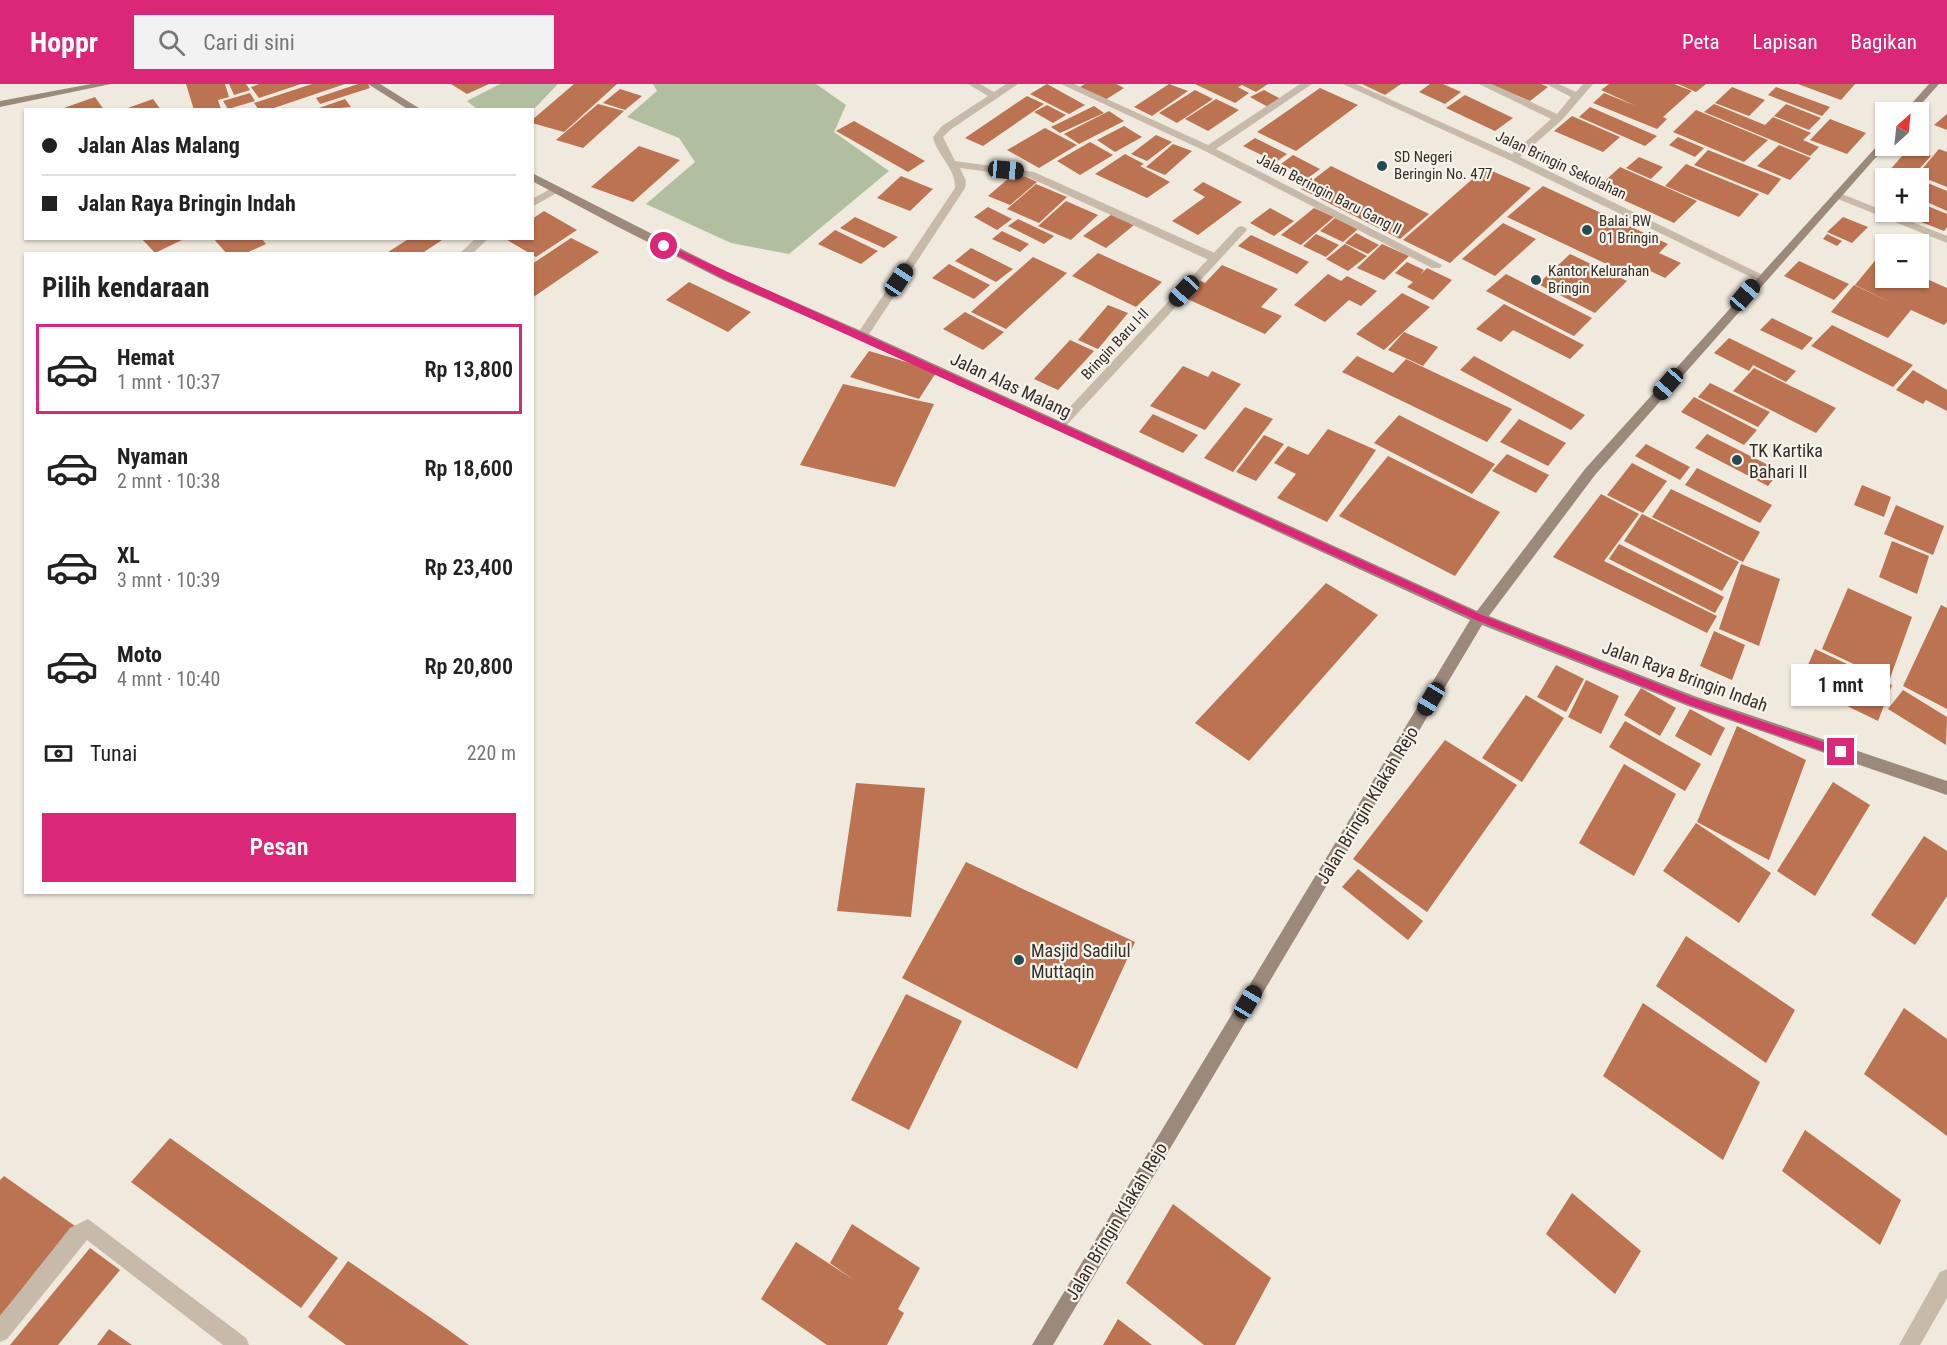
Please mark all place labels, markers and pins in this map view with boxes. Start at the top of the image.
place label: SD Negeri Beringin No. 477 [1394,148,1492,183]
marker: SD Negeri Beringin No. 477 [1375,159,1389,173]
place label: Balai RW 01 Bringin [1599,212,1659,247]
marker: Balai RW 01 Bringin [1580,223,1594,237]
place label: Kantor Kelurahan Bringin [1548,262,1649,297]
marker: Kantor Kelurahan Bringin [1529,273,1543,287]
place label: TK Kartika Bahari II [1749,440,1823,482]
marker: TK Kartika Bahari II [1730,453,1744,467]
place label: Masjid Sadilul Muttaqin [1031,940,1131,982]
marker: Masjid Sadilul Muttaqin [1012,953,1026,967]

